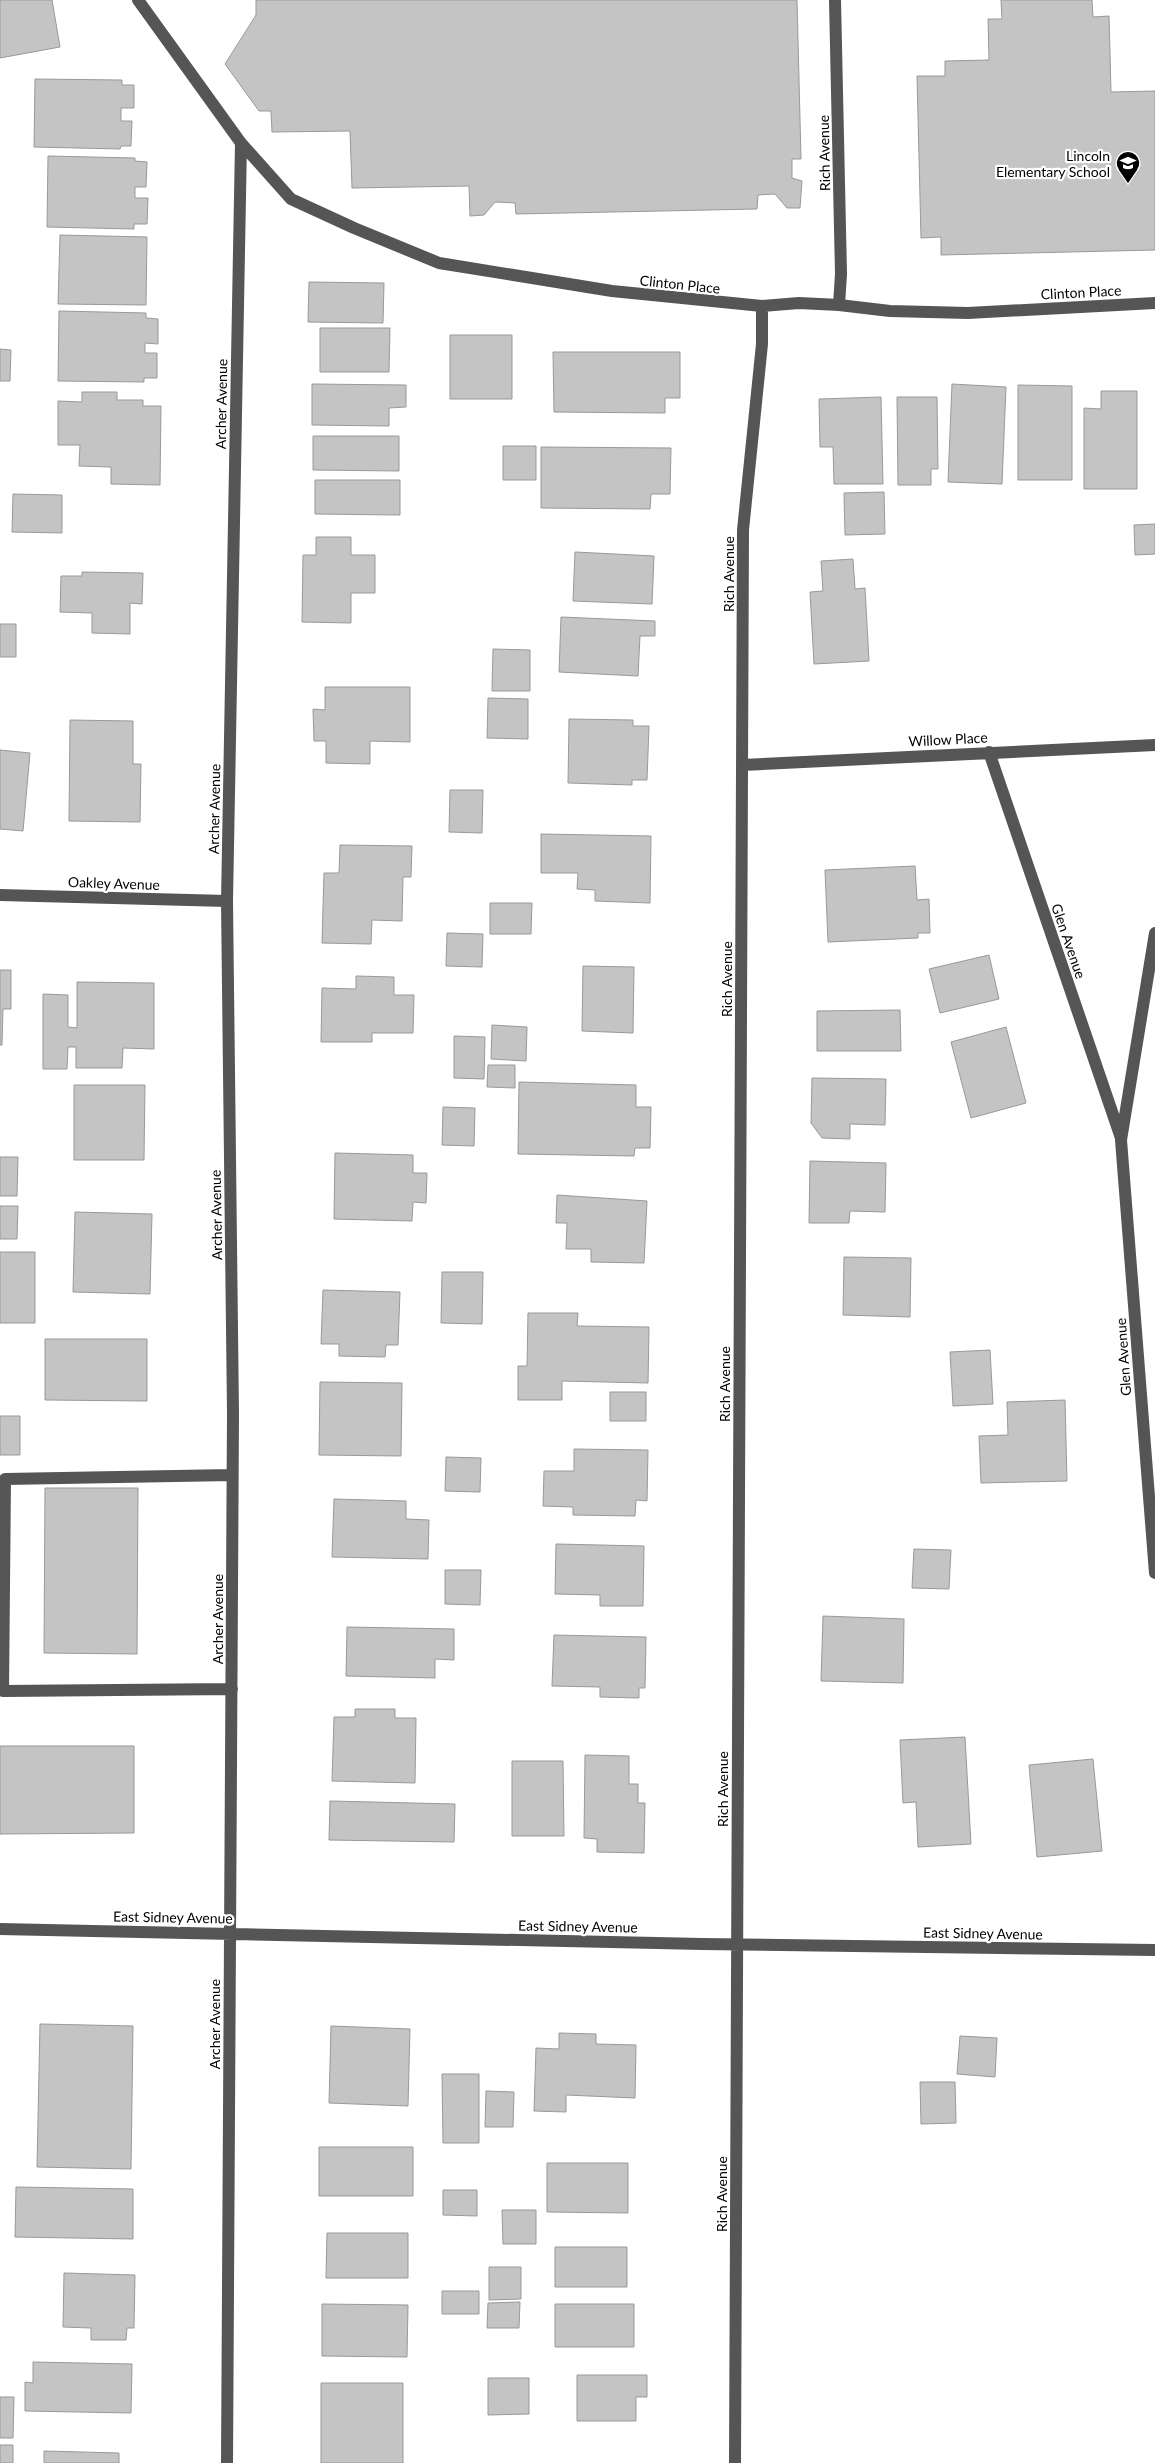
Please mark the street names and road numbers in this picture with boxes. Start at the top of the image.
street label: Rich Avenue [815,115,833,191]
street label: Clinton Place [639,271,721,297]
street label: Clinton Place [1040,281,1122,303]
street label: Archer Avenue [212,359,230,449]
street label: Rich Avenue [720,536,737,612]
street label: Willow Place [908,728,988,750]
street label: Archer Avenue [205,764,223,854]
street label: Oakley Avenue [68,873,160,893]
street label: Glen Avenue [1048,901,1090,981]
street label: Rich Avenue [718,941,735,1017]
street label: Archer Avenue [207,1170,225,1260]
street label: Glen Avenue [1112,1317,1134,1397]
street label: Rich Avenue [716,1346,733,1422]
street label: Archer Avenue [209,1574,226,1664]
street label: Rich Avenue [714,1751,731,1827]
street label: East Sidney Avenue [113,1907,233,1927]
street label: East Sidney Avenue [518,1916,638,1936]
street label: East Sidney Avenue [923,1923,1043,1943]
street label: Archer Avenue [206,1979,223,2069]
street label: Rich Avenue [713,2156,730,2232]

